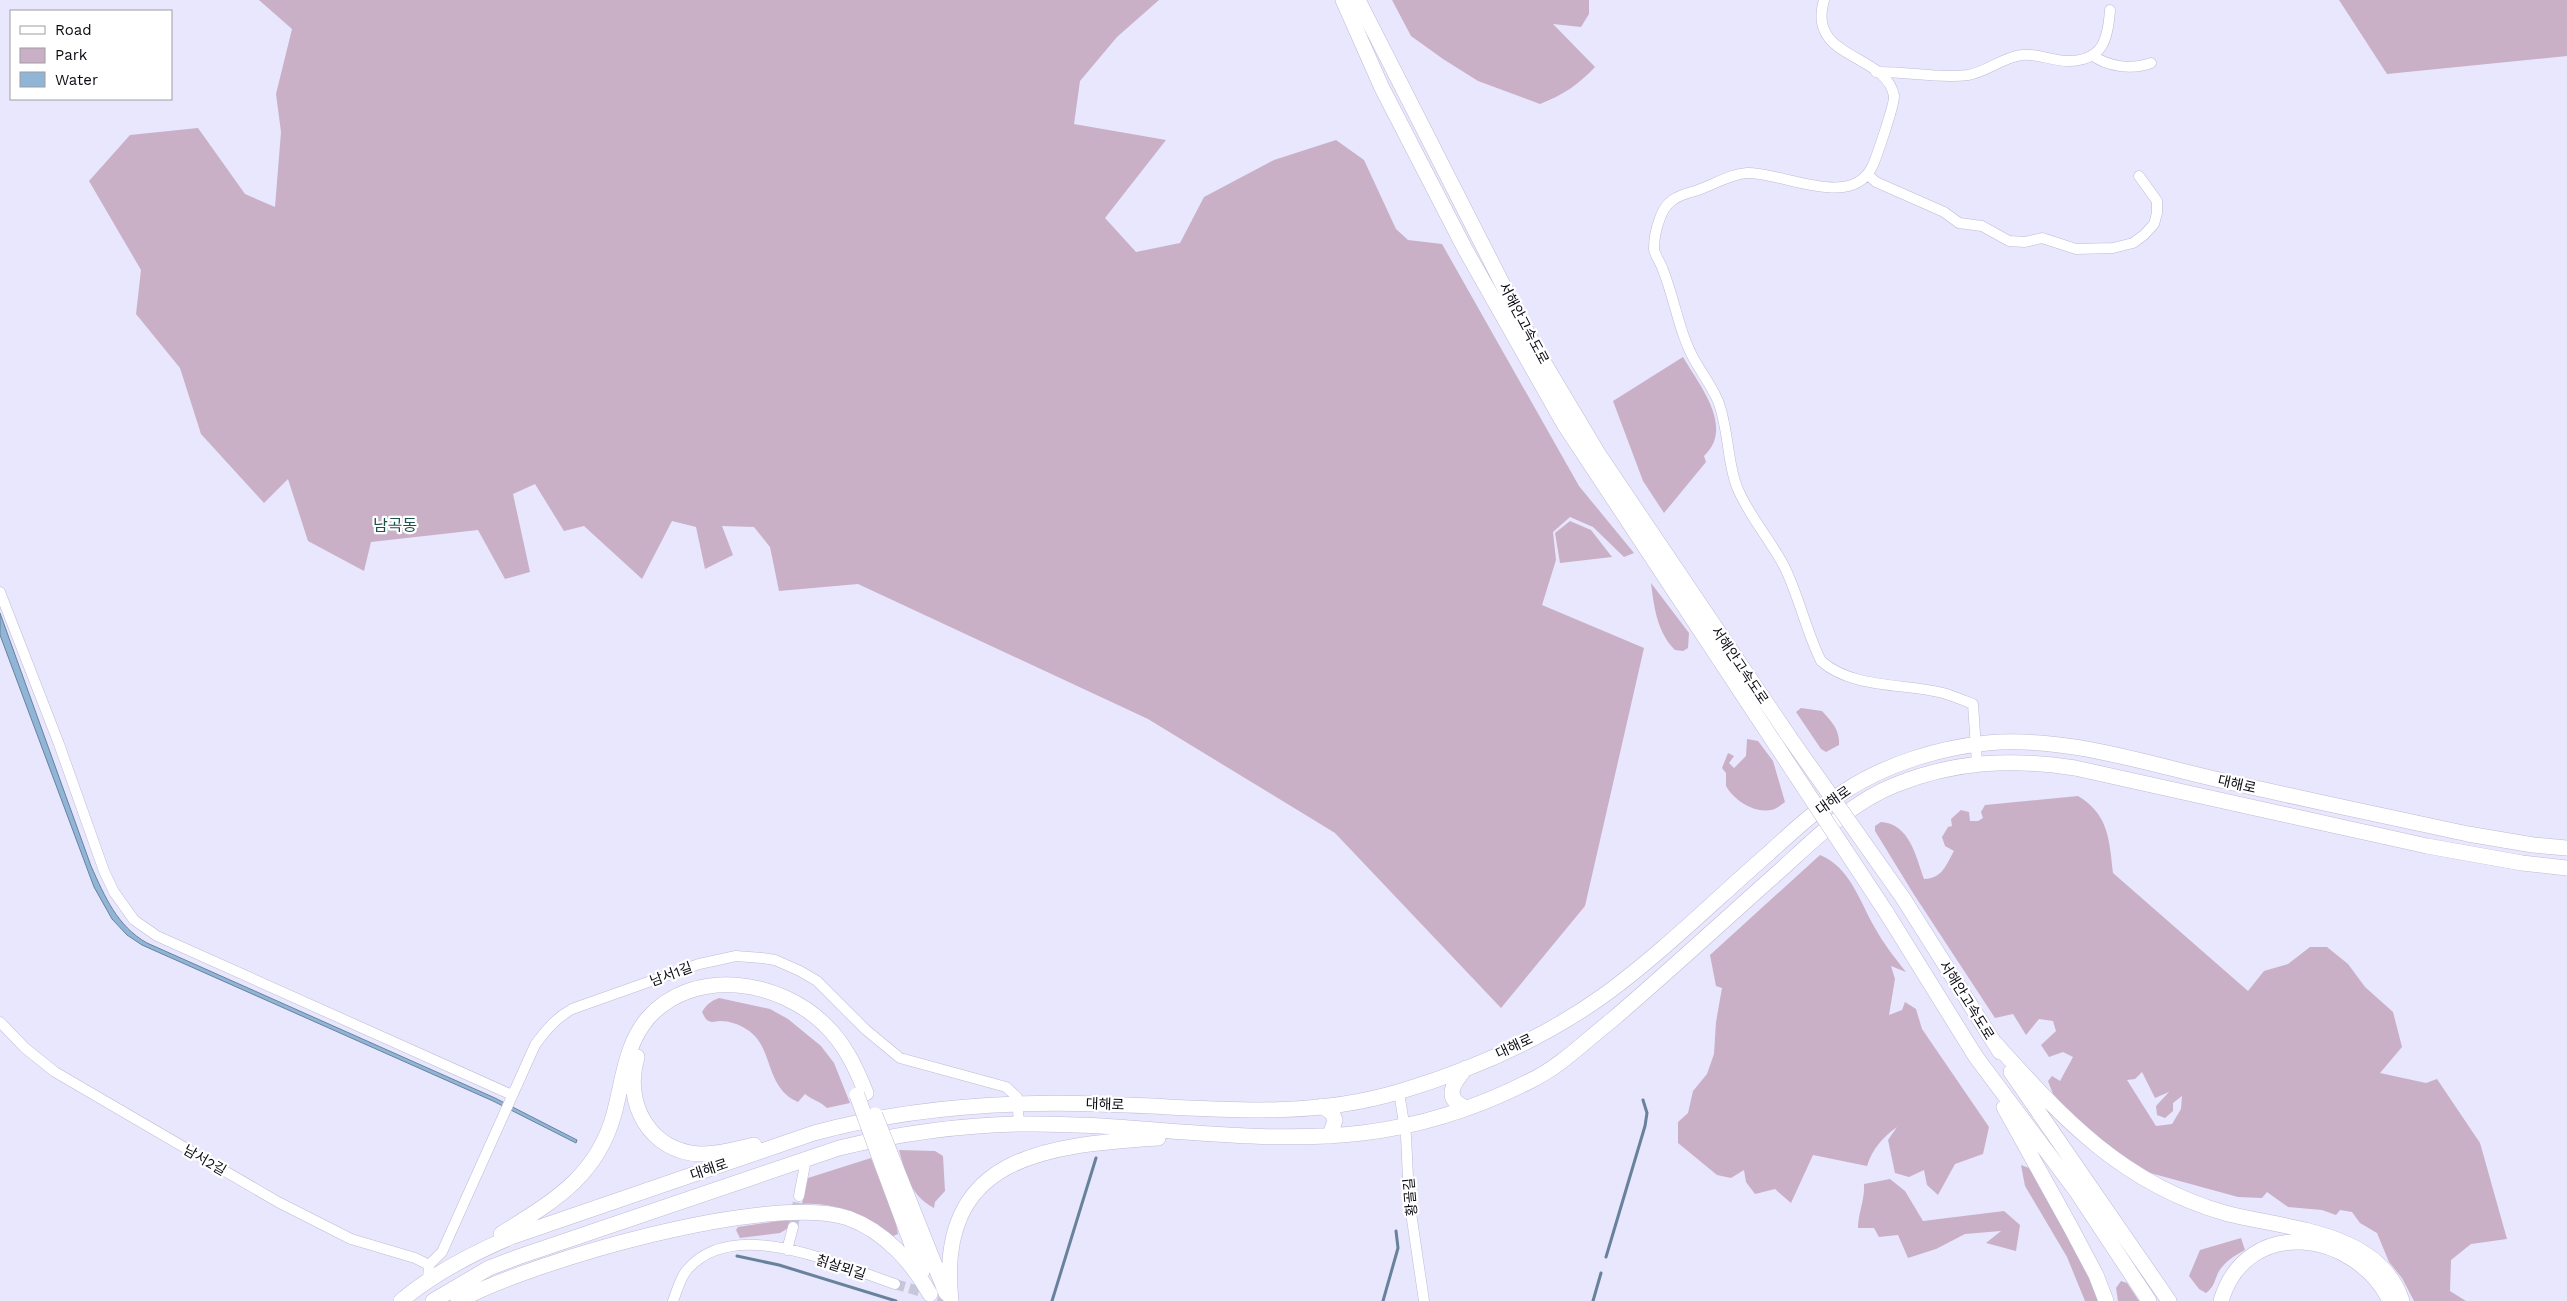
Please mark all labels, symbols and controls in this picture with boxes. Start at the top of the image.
legend [10,10,172,100]
text: Road [55,21,92,39]
text: Park [55,46,88,64]
text: Water [55,71,98,89]
street label: 서해안고속도로 [1496,279,1552,367]
district label: 남곡동 [373,516,417,535]
street label: 서해안고속도로 [1708,623,1772,707]
street label: 대해로 [2216,772,2258,796]
street label: 대해로 [1813,782,1854,818]
street label: 서해안고속도로 [1936,958,1998,1043]
street label: 남서1길 [648,959,694,989]
street label: 대해로 [1493,1031,1535,1061]
street label: 대해로 [1085,1095,1125,1113]
street label: 남서2길 [181,1141,229,1179]
street label: 대해로 [688,1155,730,1183]
street label: 황골길 [1400,1177,1420,1217]
street label: 칡살뫼길 [814,1251,868,1283]

